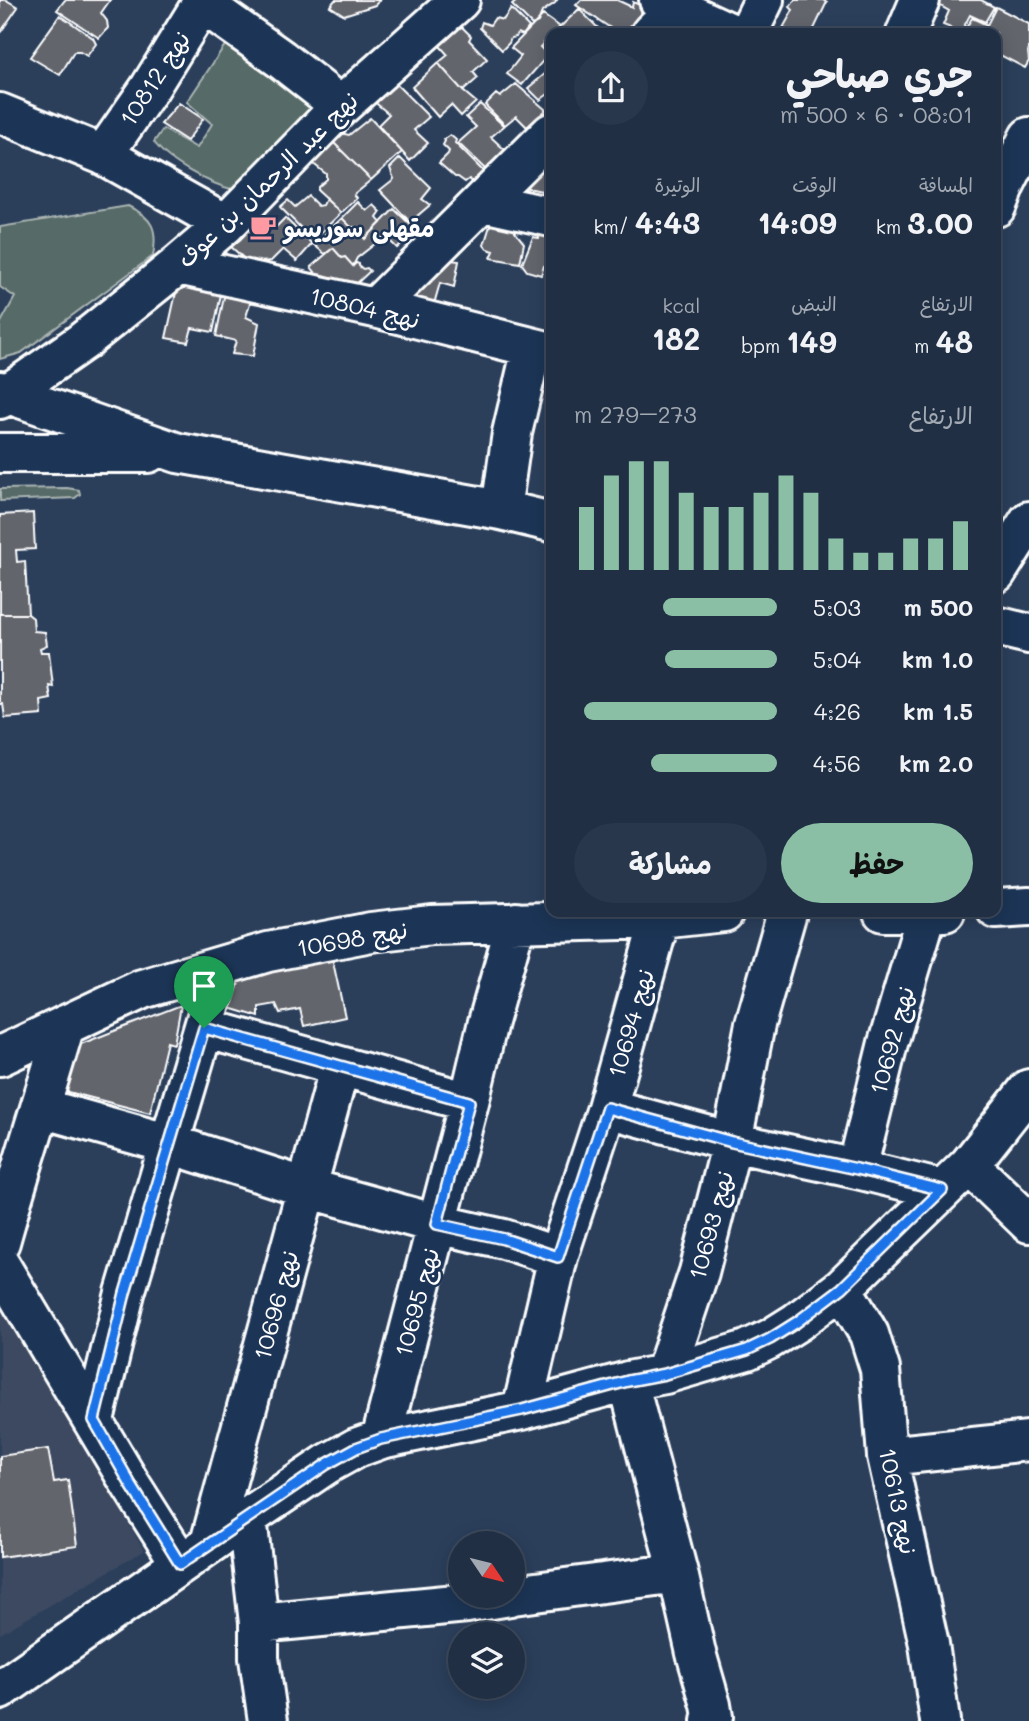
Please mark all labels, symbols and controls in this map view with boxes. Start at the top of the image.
street label: نهج 10812 [112,24,198,133]
text: جري صباحي [786,48,973,98]
button: share [574,51,648,125]
street label: نهج عبد الرحمان بن عوف [170,84,366,275]
text: 08:01 · 6 × 500 m [780,99,973,129]
text: الوتيرة [654,172,700,197]
text: الوقت [792,172,837,197]
text: المسافة [919,172,973,197]
text: 4:43 [635,202,700,242]
text: 14:09 [758,202,837,242]
text: 3.00 [907,202,973,242]
cafe icon: مقهلى سوريسو [248,212,278,242]
place label: مقهلى سوريسو [282,212,434,245]
text: /km [593,214,635,239]
text: km [876,214,907,239]
street label: نهج 10804 [306,279,423,337]
text: النبض [791,291,837,316]
text: الارتفاع [920,291,973,316]
text: kcal [662,293,700,318]
text: 182 [652,318,700,358]
text: 149 [786,321,837,361]
text: 48 [935,321,973,361]
text: bpm [741,333,786,358]
text: m [914,333,935,358]
text: 273–279 m [574,399,697,429]
text: الارتفاع [909,400,973,430]
text: 5:03 [813,592,861,622]
text: 500 m [903,592,973,622]
text: 5:04 [813,644,861,674]
text: 1.0 km [902,644,973,674]
text: 4:26 [814,696,861,726]
text: 1.5 km [903,696,973,726]
text: 4:56 [813,748,861,778]
text: 2.0 km [899,748,973,778]
button: مشاركة [574,823,767,903]
button: حفظ [781,823,973,903]
street label: نهج 10698 [294,913,410,965]
pin [174,956,234,1028]
street label: نهج 10694 [600,965,662,1081]
icon: arrive [185,967,223,1005]
street label: نهج 10692 [862,982,922,1098]
street label: نهج 10693 [681,1167,741,1283]
street label: نهج 10695 [387,1244,447,1360]
street label: نهج 10696 [246,1247,306,1364]
street label: نهج 10613 [871,1445,925,1558]
north arrow [448,1531,525,1608]
map controls [448,1531,525,1699]
button: layers [448,1622,525,1699]

